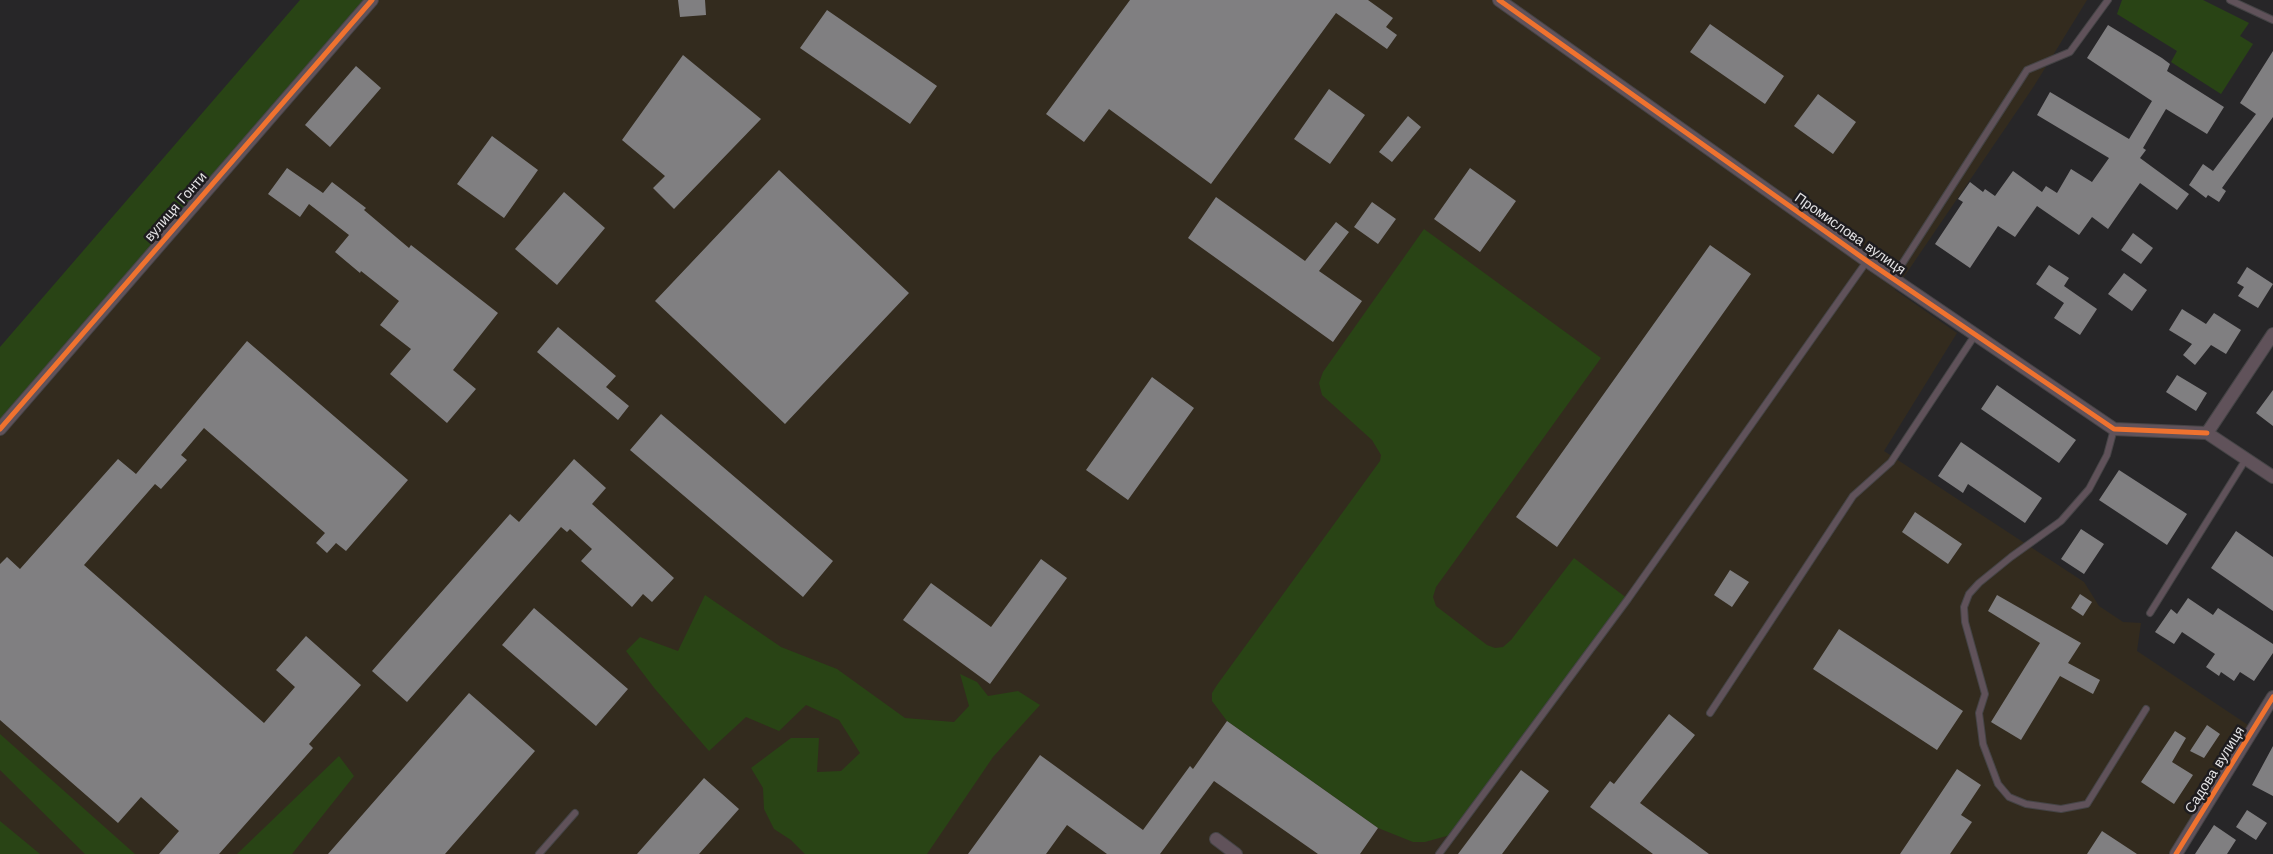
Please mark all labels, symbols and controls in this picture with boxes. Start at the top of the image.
street label: вулиця Гонти [141,169,211,245]
street label: Промислова вулиця [1791,189,1909,279]
street label: Садова вулиця [2182,723,2248,817]

